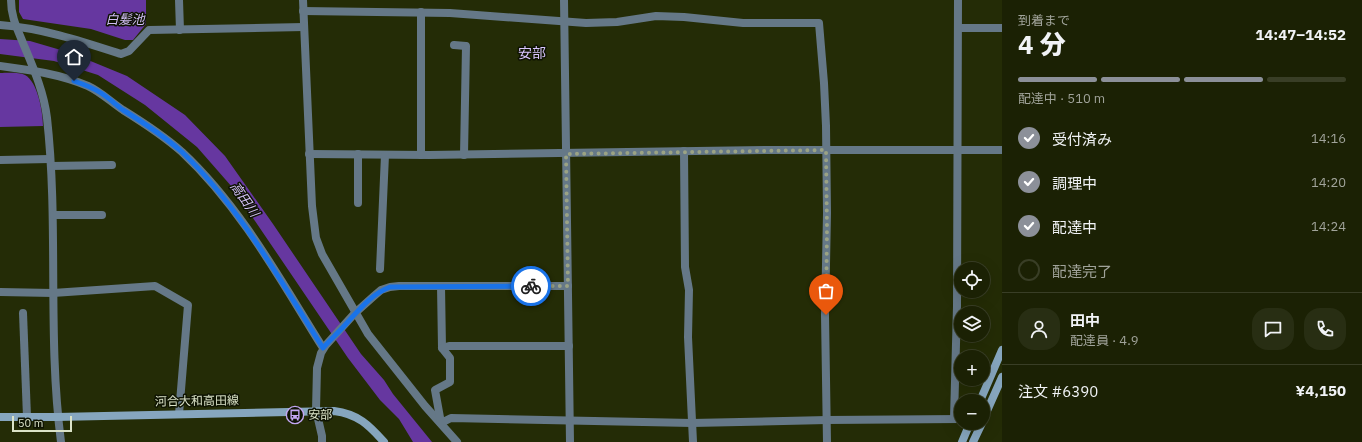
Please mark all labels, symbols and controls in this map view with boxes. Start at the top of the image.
water label: 白髪池 [105,11,146,28]
text: 到着まで [1018,12,1070,29]
text: 14:47–14:52 [1255,25,1346,44]
text: 4 分 [1018,27,1066,61]
pin [57,40,91,81]
district label: 安部 [518,44,546,62]
icon: home [63,46,85,68]
text: 配達中 · 510 m [1018,90,1105,107]
icon: check [1018,127,1040,149]
text: 受付済み [1052,130,1112,149]
text: 14:16 [1311,130,1346,147]
icon: check [1018,171,1040,193]
text: 調理中 [1052,174,1097,193]
text: 14:20 [1311,174,1346,191]
water label: 高田川 [226,178,264,222]
icon: check [1018,215,1040,237]
text: 配達中 [1052,218,1097,237]
text: 14:24 [1311,218,1346,235]
map controls [954,262,990,430]
button: locate [954,262,990,298]
text: 配達完了 [1052,262,1112,281]
courier [511,266,551,306]
pin [809,274,843,315]
icon: bike [520,275,542,297]
icon: bag [815,280,837,302]
button: layers [954,306,990,342]
button: person [1018,308,1060,350]
button: chat [1252,308,1294,350]
button: phone [1304,308,1346,350]
text: 田中 [1070,311,1100,330]
text: 配達員 · 4.9 [1070,332,1139,349]
button: + [954,350,990,386]
text: ¥4,150 [1296,381,1346,400]
text: 注文 #6390 [1018,382,1098,401]
street label: 河合大和高田線 [155,392,239,409]
button: − [954,394,990,430]
bus stop icon: 安部 [285,405,305,425]
place label: 安部 [308,407,332,422]
scale bar [12,414,72,433]
text: 50 m [18,416,43,430]

